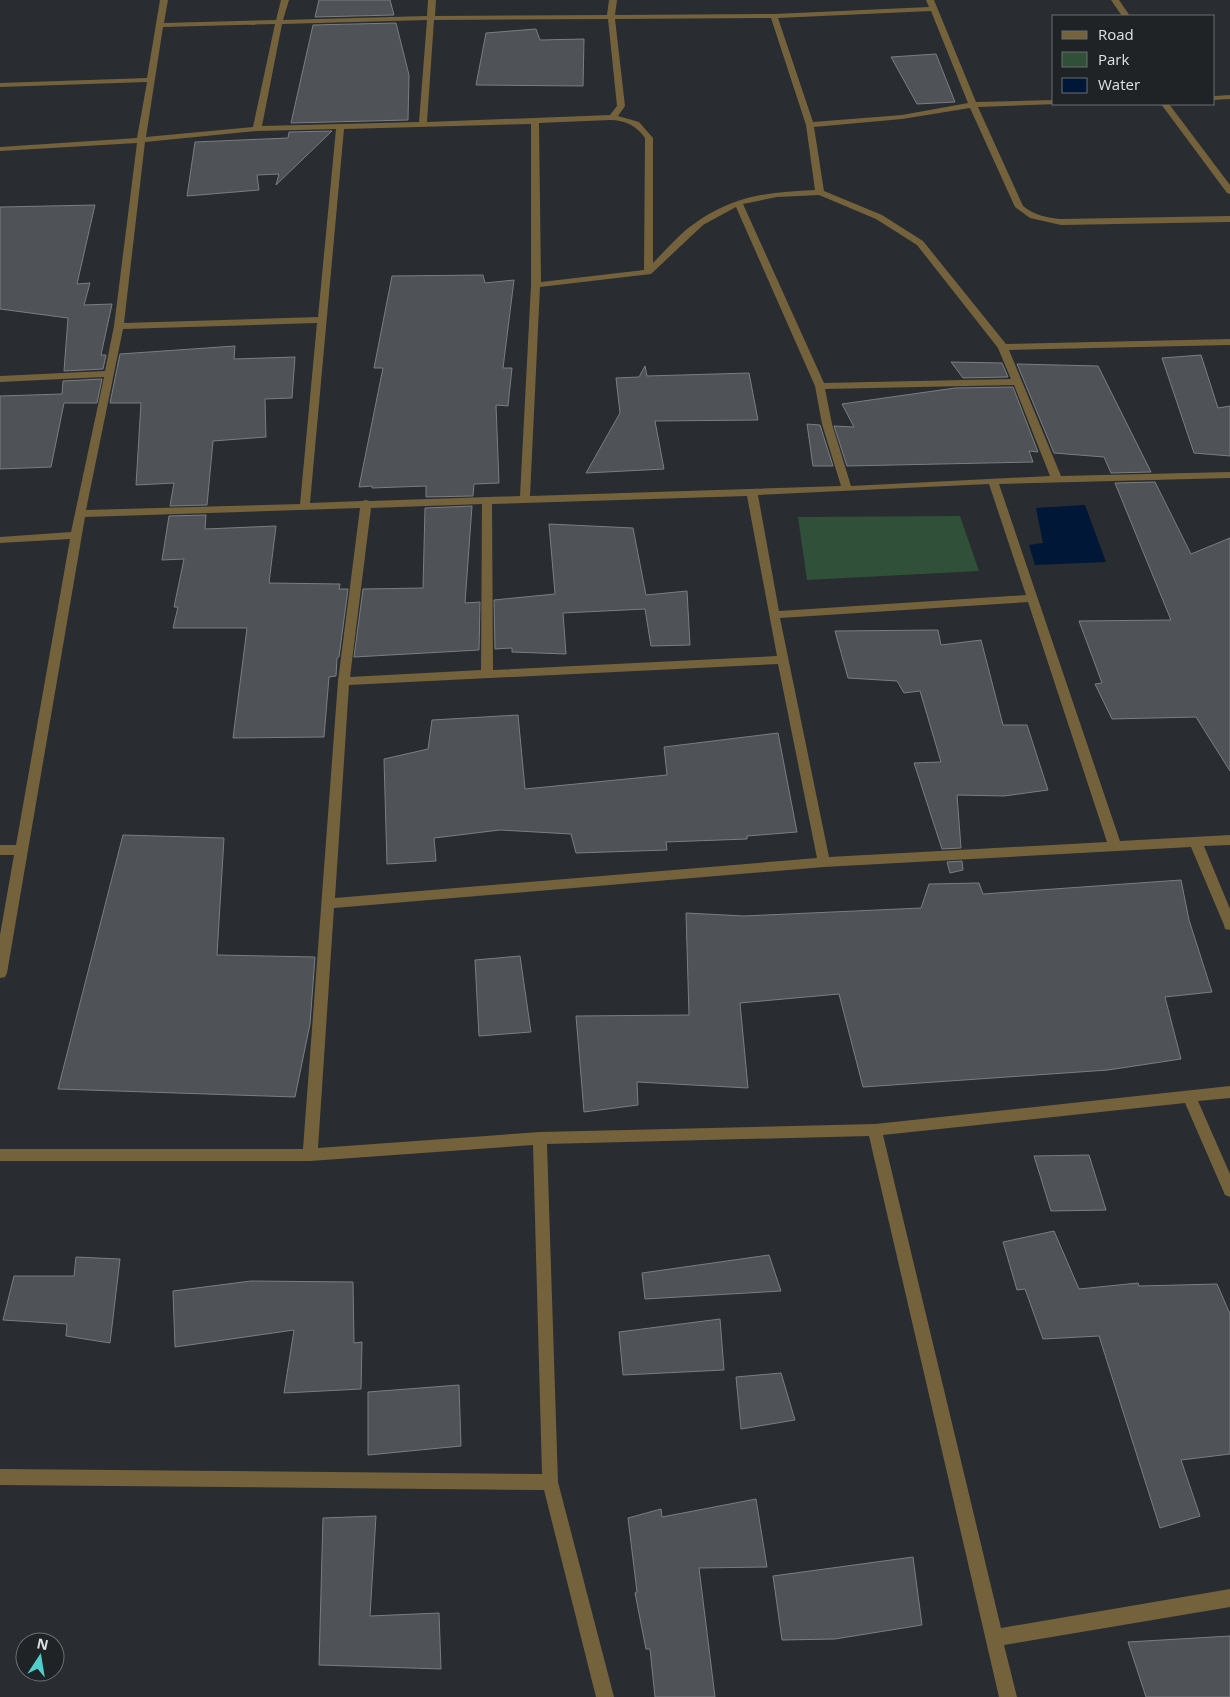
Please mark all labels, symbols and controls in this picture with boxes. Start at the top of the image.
legend [1052,15,1215,105]
text: Road [1098,24,1134,44]
text: Park [1098,49,1129,69]
text: Water [1098,74,1140,94]
north arrow [15,1632,65,1682]
text: N [35,1633,50,1654]

